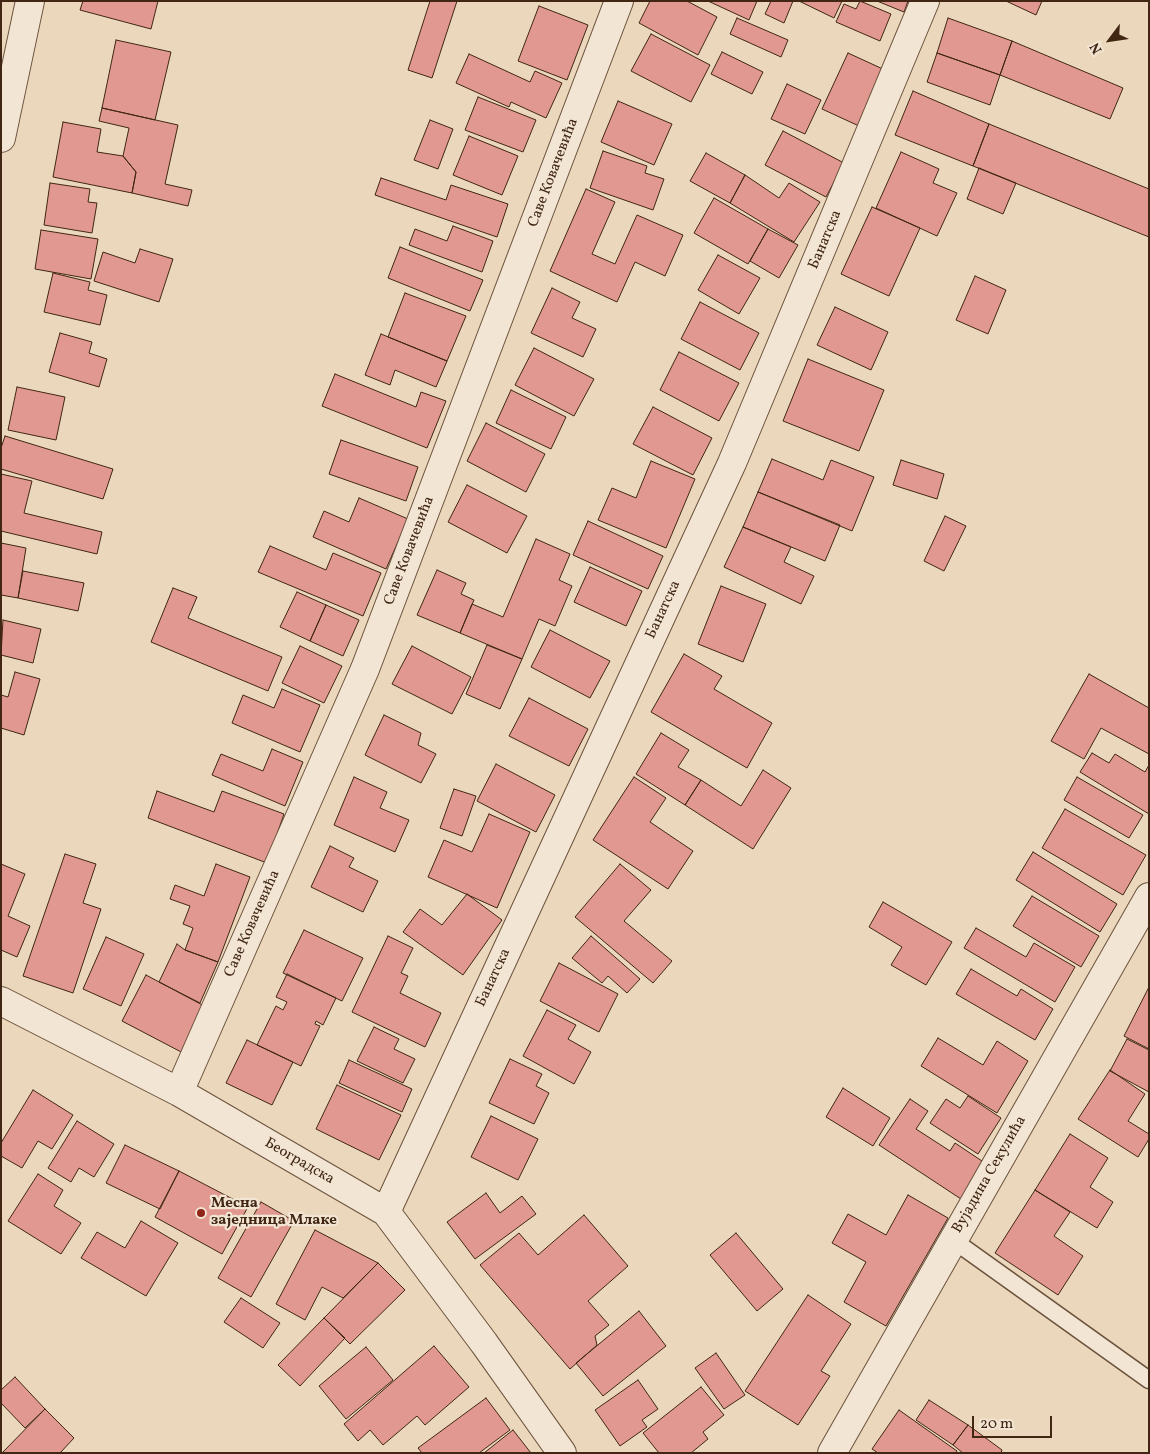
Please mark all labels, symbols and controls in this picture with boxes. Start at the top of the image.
north arrow [1085,15,1135,65]
text: N [1086,39,1107,57]
street label: Саве Ковачевића [525,116,583,230]
street label: Банатска [806,208,846,272]
street label: Саве Ковачевића [381,494,439,608]
street label: Банатска [643,578,685,642]
street label: Саве Ковачевића [221,868,285,980]
street label: Банатска [473,946,515,1010]
street label: Вујадина Секулића [949,1113,1031,1237]
street label: Београдска [261,1135,337,1189]
place label: Месна заједница Млаке [211,1195,337,1230]
marker: Месна заједница Млаке [195,1207,207,1219]
scale bar [975,1406,1055,1438]
text: 20 m [980,1414,1013,1435]

